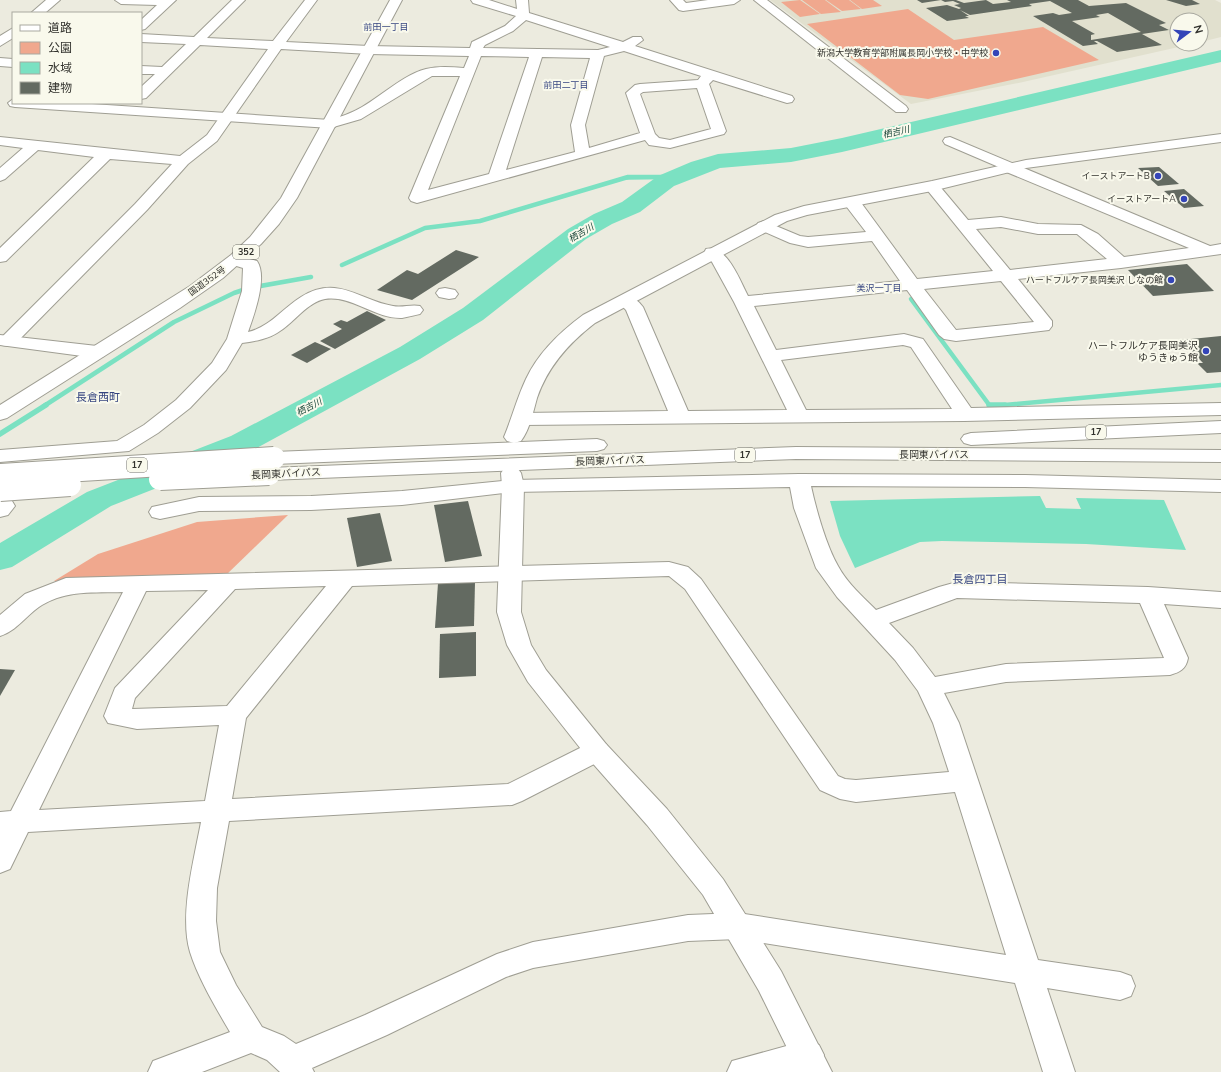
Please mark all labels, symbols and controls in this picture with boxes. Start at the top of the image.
legend [12,12,142,104]
north arrow [1169,12,1209,52]
text: 道路 [48,20,72,35]
district label: 前田一丁目 [363,21,409,32]
text: N [1191,23,1206,35]
text: 公園 [48,40,72,55]
place label: 新潟大学教育学部附属長岡小学校・中学校 [817,47,988,58]
marker: 新潟大学教育学部附属長岡小学校・中学校 [991,48,1001,58]
text: 水域 [48,60,72,75]
district label: 前田二丁目 [543,79,589,90]
text: 建物 [48,80,72,95]
water label: 栖吉川 [881,123,911,140]
place label: イーストアートB [1082,170,1150,181]
marker: イーストアートB [1153,171,1163,181]
place label: イーストアートA [1107,193,1176,204]
marker: イーストアートA [1179,194,1189,204]
water label: 栖吉川 [566,220,596,244]
road number: 352 [233,245,259,259]
street label: 国道352号 [186,263,227,298]
place label: ハートフルケア長岡美沢 しなの館 [1026,274,1163,285]
marker: ハートフルケア長岡美沢 しなの館 [1166,275,1176,285]
district label: 美沢一丁目 [856,282,902,293]
place label: ハートフルケア長岡美沢 ゆうきゅう館 [1088,339,1198,364]
marker: ハートフルケア長岡美沢 ゆうきゅう館 [1201,346,1211,356]
district label: 長倉西町 [76,390,120,404]
water label: 栖吉川 [294,395,324,418]
road number: 17 [1086,425,1106,439]
road number: 17 [735,448,755,462]
street label: 長岡東バイパス [899,448,969,461]
street label: 長岡東バイパス [575,453,645,468]
road number: 17 [127,458,147,472]
street label: 長岡東バイパス [251,465,321,482]
district label: 長倉四丁目 [953,572,1008,586]

